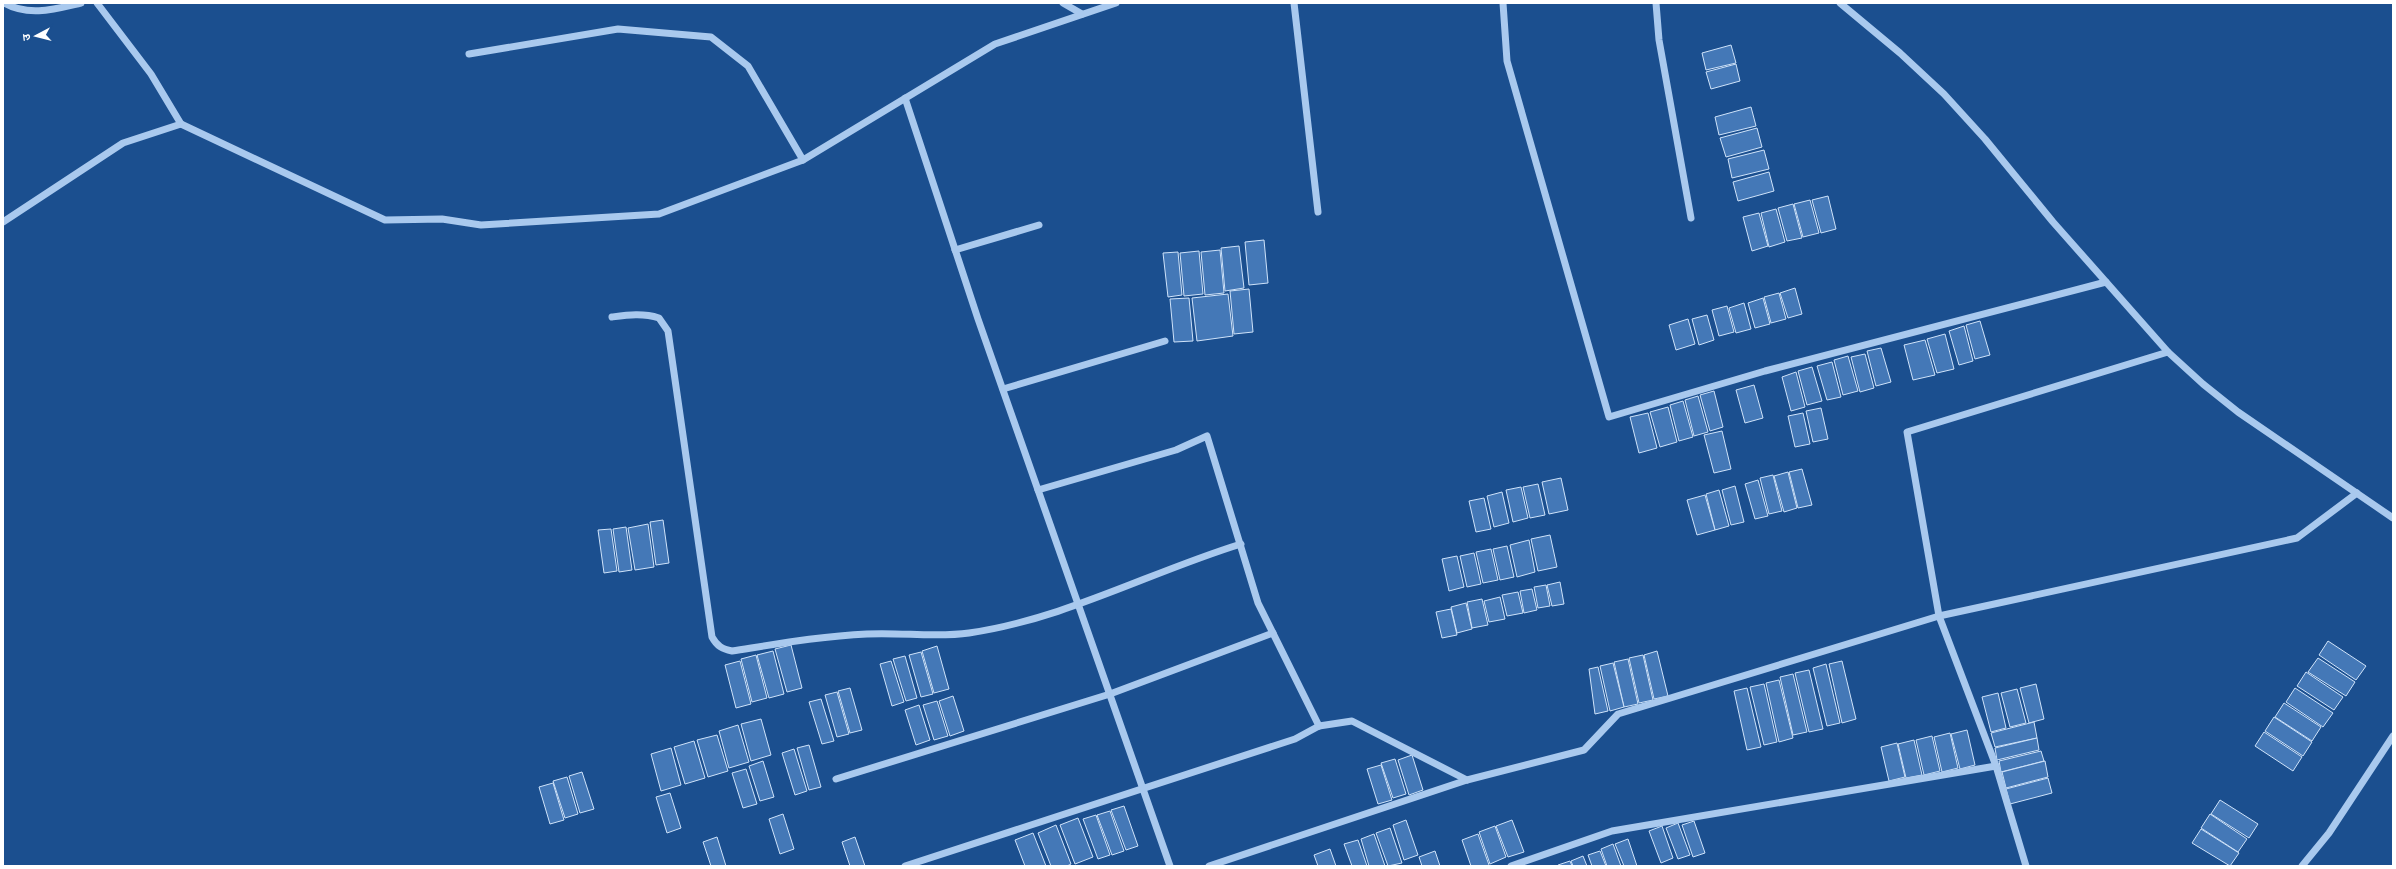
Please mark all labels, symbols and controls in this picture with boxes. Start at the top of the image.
north arrow [16,16,56,56]
text: उ [19,32,34,41]

